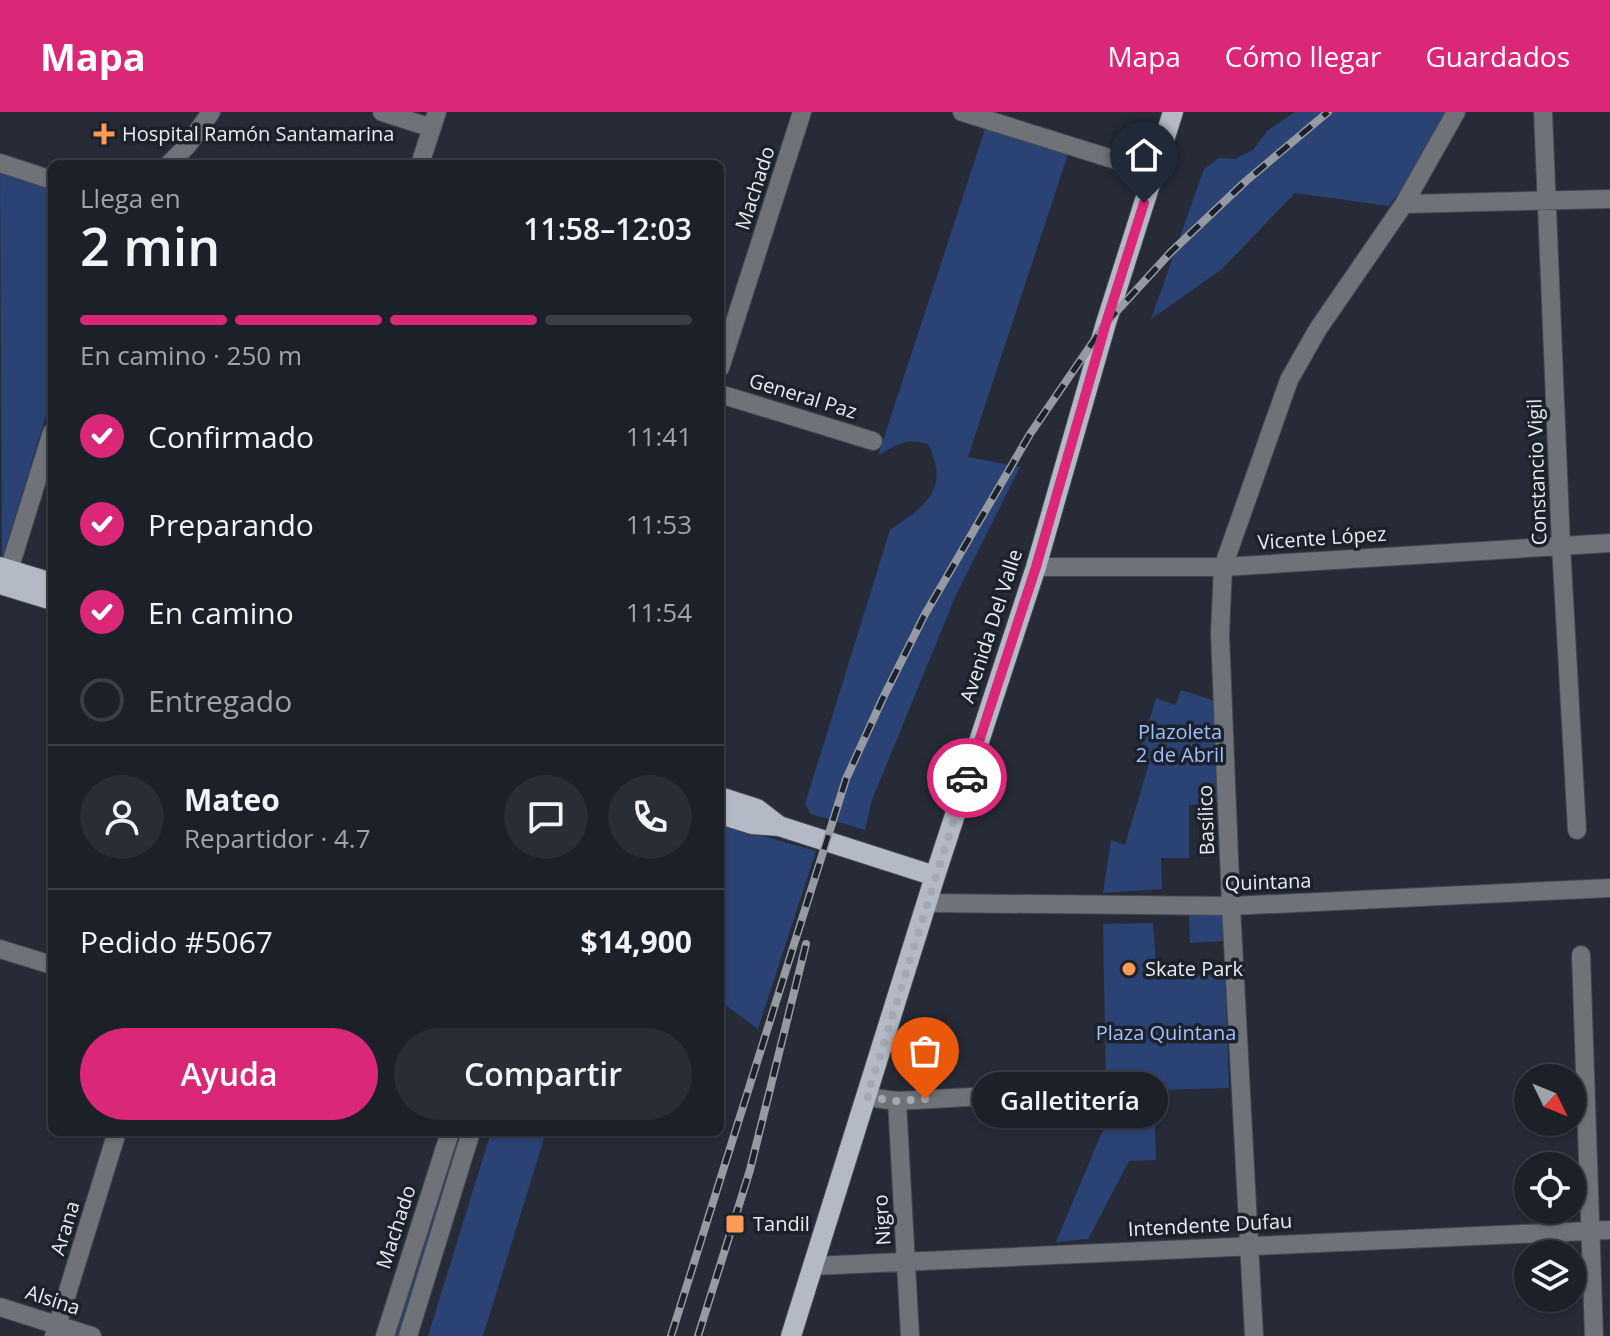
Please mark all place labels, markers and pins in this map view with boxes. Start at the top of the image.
place label: Hospital Ramón Santamarina [122,120,394,147]
pin [1110,121,1178,203]
marker: Hospital Ramón Santamarina [93,123,115,145]
place label: Skate Park [1145,955,1243,982]
marker: Skate Park [1120,960,1138,978]
pin [891,1017,959,1099]
callout: Galletitería [973,1071,1169,1127]
place label: Tandil [753,1210,810,1237]
marker: Tandil [724,1213,746,1235]

